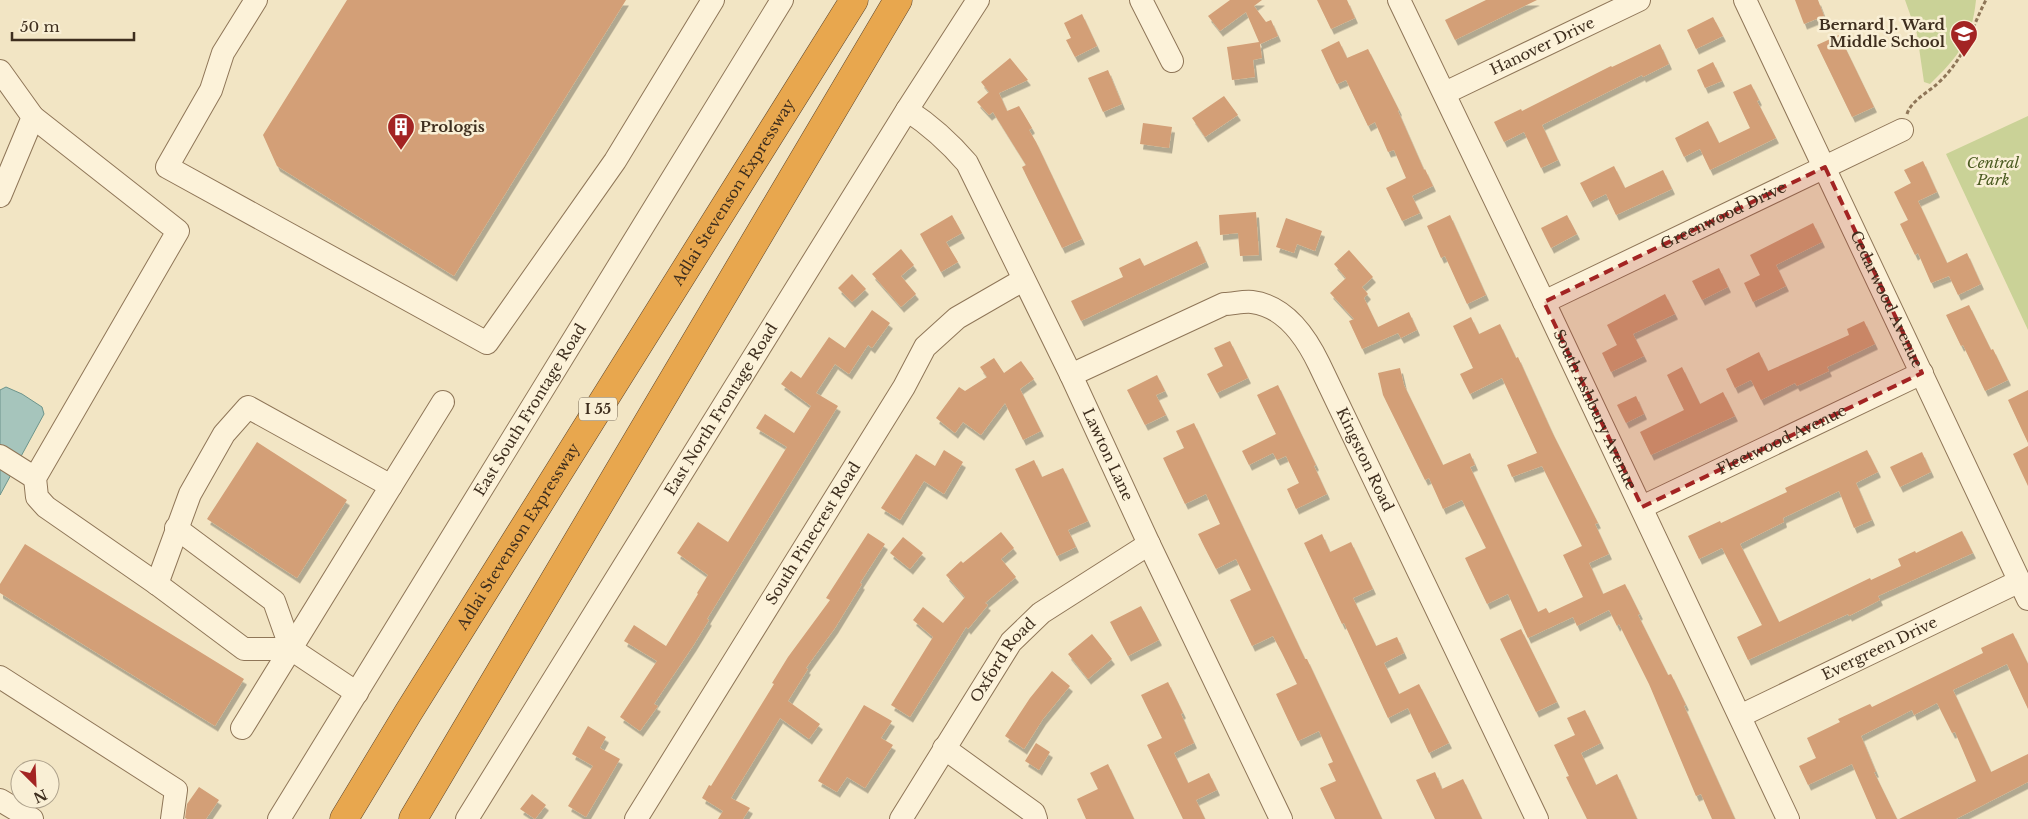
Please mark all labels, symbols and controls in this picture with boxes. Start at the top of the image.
scale bar [12,10,135,42]
street label: Hanover Drive [1487,13,1597,79]
place label: Bernard J. Ward Middle School [1819,15,1946,51]
text: 50 m [20,17,60,36]
school or university icon: Bernard J. Ward Middle School [1949,19,1979,58]
street label: Adlai Stevenson Expressway [667,95,799,290]
building icon: Prologis [386,112,416,151]
place label: Prologis [420,117,485,136]
park label: Central Park [1967,153,2020,189]
street label: Greenwood Drive [1657,177,1789,254]
street label: Cedarwood Avenue [1846,227,1927,371]
street label: East South Frontage Road [470,320,590,499]
street label: East North Frontage Road [660,320,781,499]
street label: South Ashbury Avenue [1549,326,1641,493]
road number: I 55 [579,398,617,420]
street label: Fleetwood Avenue [1714,401,1849,479]
street label: Kingston Road [1332,404,1398,514]
street label: Lawton Lane [1079,405,1138,504]
street label: Adlai Stevenson Expressway [452,439,584,634]
street label: South Pinecrest Road [761,458,864,608]
street label: Evergreen Drive [1819,612,1940,684]
street label: Oxford Road [966,613,1039,706]
north arrow [10,759,60,809]
text: N [31,785,50,807]

